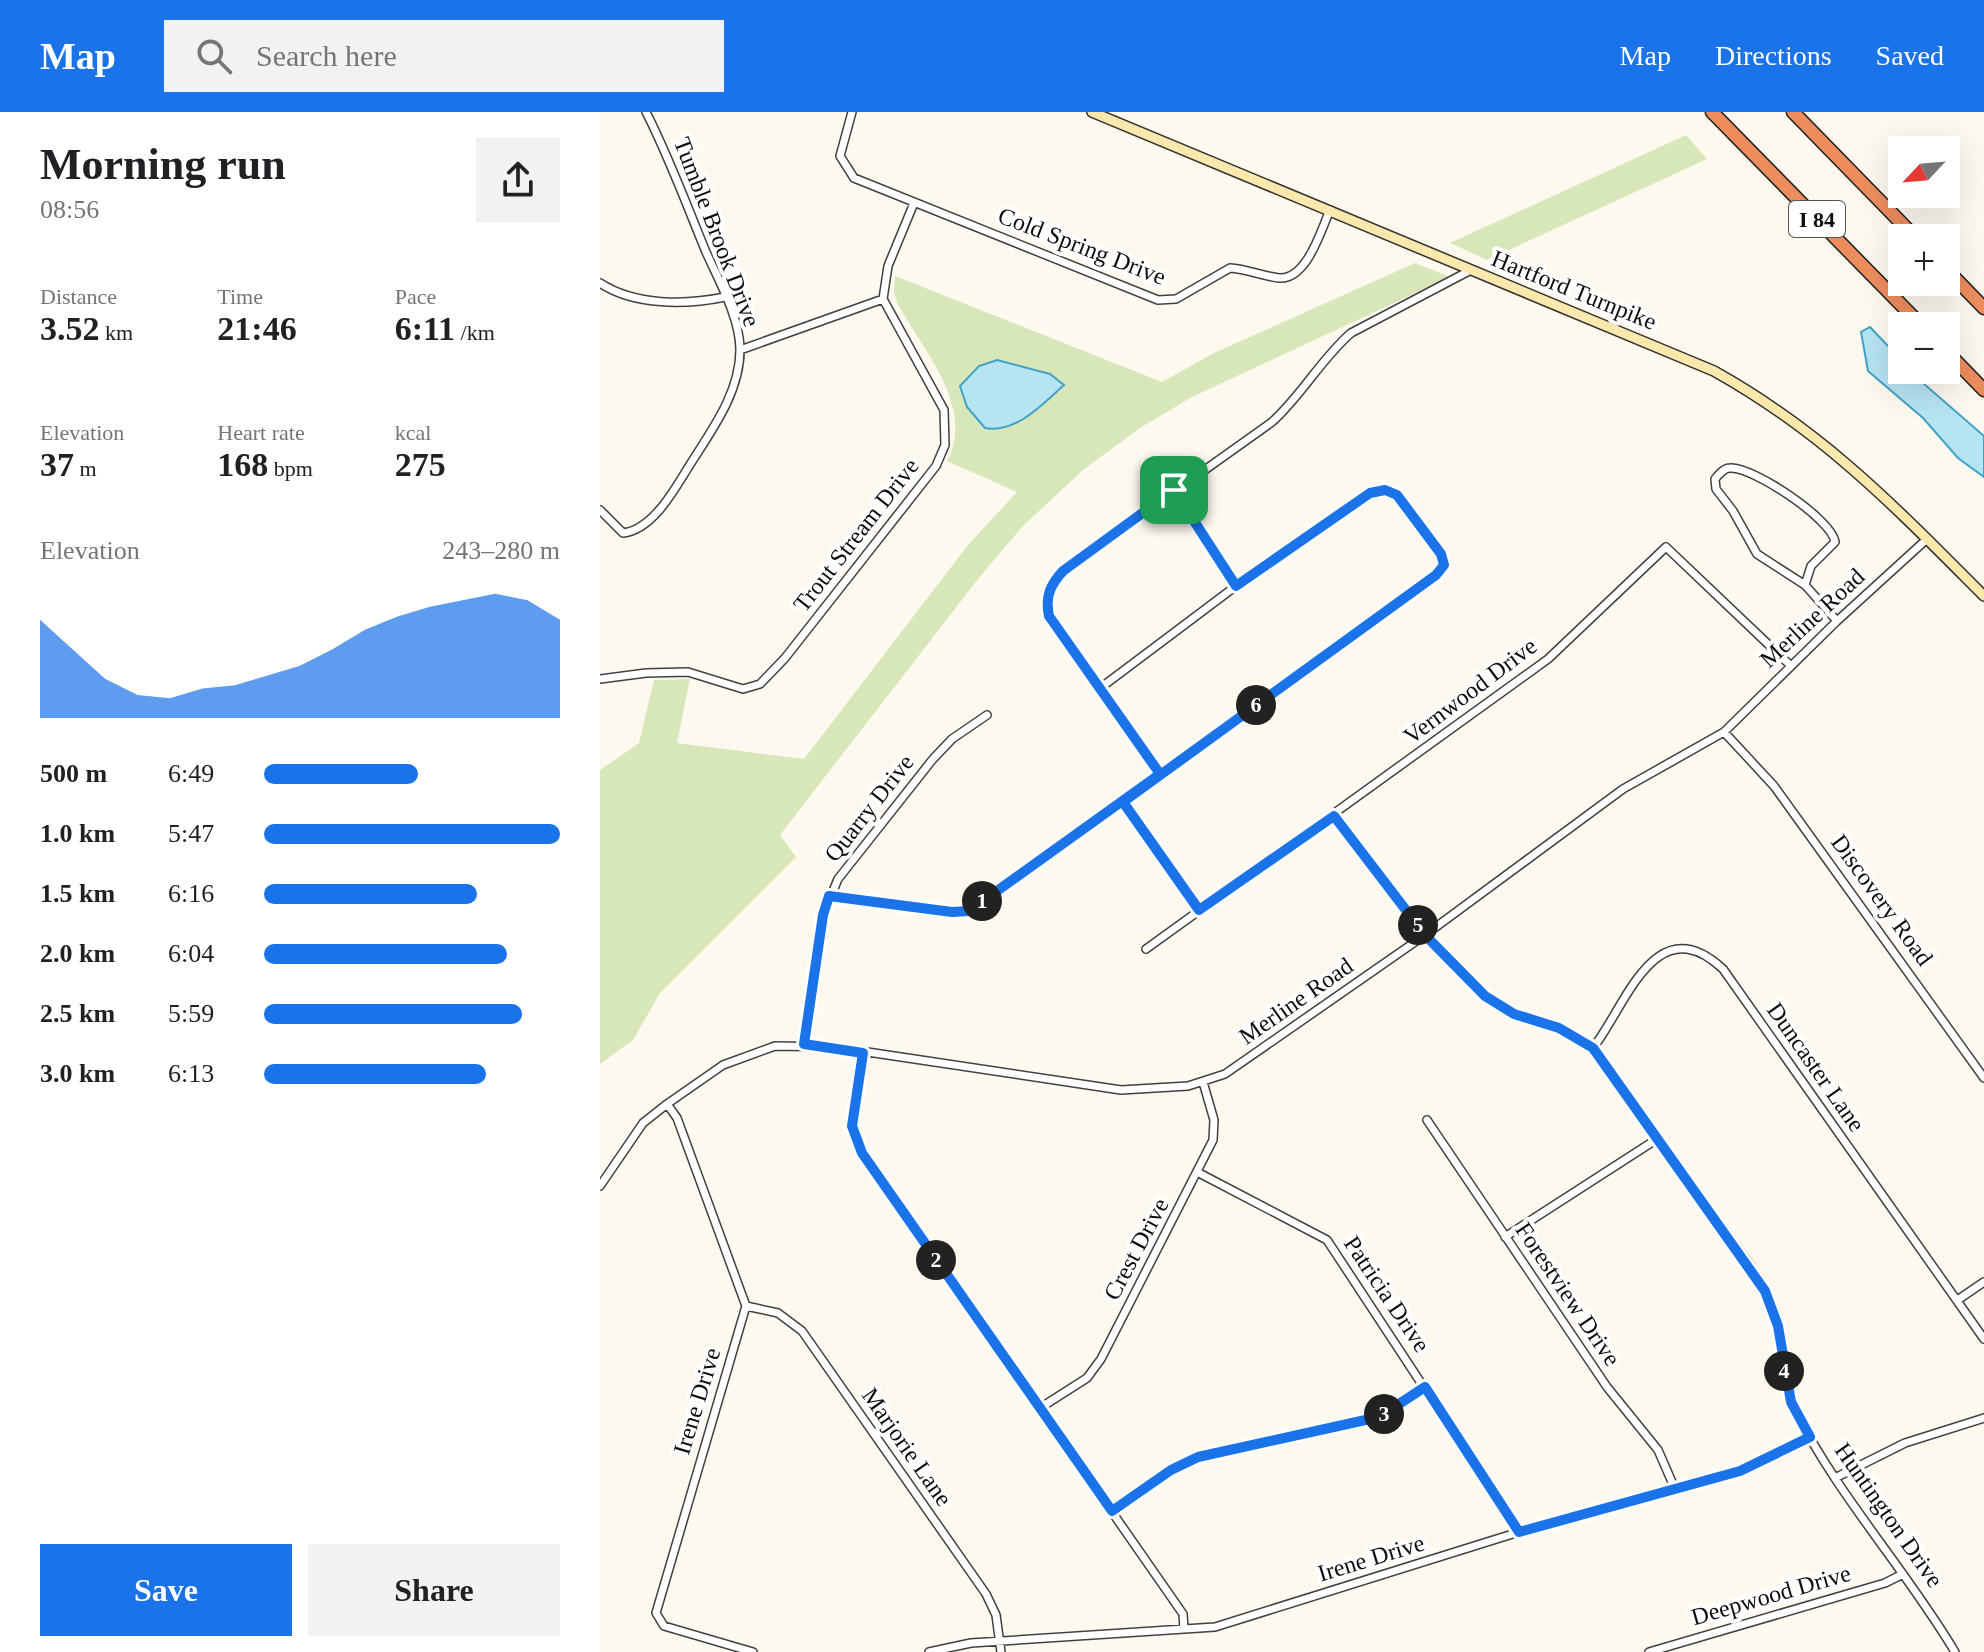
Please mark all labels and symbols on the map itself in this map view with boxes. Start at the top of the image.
street label: Tumble Brook Drive [669,134,765,330]
north arrow [1888,136,1960,208]
road number: I 84 [1789,201,1845,237]
street label: Cold Spring Drive [995,202,1169,290]
street label: Hartford Turnpike [1488,245,1660,335]
street label: Trout Stream Drive [788,453,924,617]
pin [1140,456,1208,524]
street label: Merline Road [1755,563,1869,673]
street label: Vernwood Drive [1399,633,1541,749]
pin: 6 [1236,685,1276,725]
street label: Quarry Drive [819,749,919,867]
street label: Discovery Road [1826,830,1938,970]
pin: 1 [962,881,1002,921]
pin: 5 [1398,905,1438,945]
street label: Merline Road [1234,952,1358,1050]
street label: Duncaster Lane [1762,998,1870,1136]
street label: Crest Drive [1098,1194,1174,1304]
street label: Forestview Drive [1510,1217,1626,1371]
street label: Patricia Drive [1339,1231,1435,1357]
pin: 2 [916,1240,956,1280]
street label: Irene Drive [668,1345,726,1457]
pin: 4 [1764,1351,1804,1391]
street label: Marjorie Lane [857,1383,957,1511]
pin: 3 [1364,1394,1404,1434]
street label: Huntington Drive [1830,1438,1948,1592]
street label: Irene Drive [1315,1529,1427,1587]
street label: Deepwood Drive [1688,1560,1854,1630]

